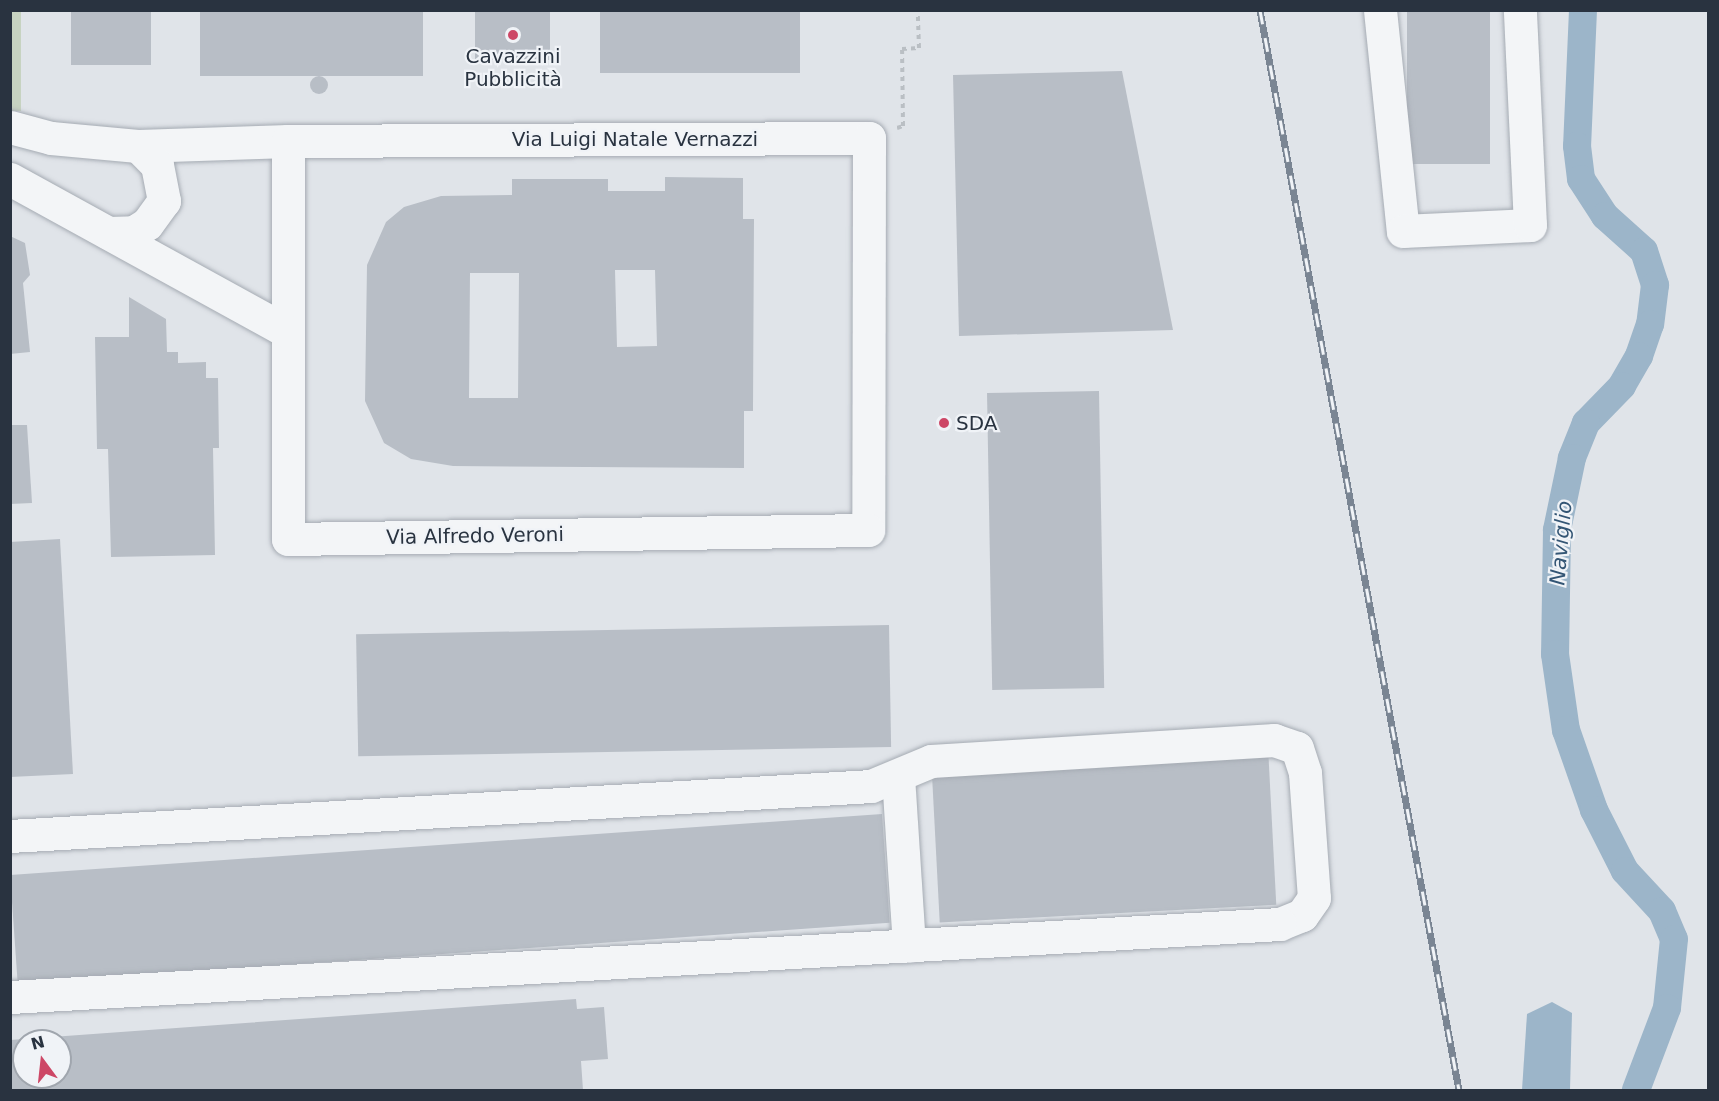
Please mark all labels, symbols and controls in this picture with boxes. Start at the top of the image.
marker: Cavazzini Pubblicità [506,28,520,42]
place label: Cavazzini Pubblicità [464,44,562,91]
street label: Via Luigi Natale Vernazzi [512,127,758,151]
place label: SDA [956,411,997,435]
marker: SDA [937,416,951,430]
water label: Naviglio [1545,500,1577,586]
street label: Via Alfredo Veroni [386,522,564,550]
north arrow [12,1029,72,1089]
text: N [29,1032,47,1054]

